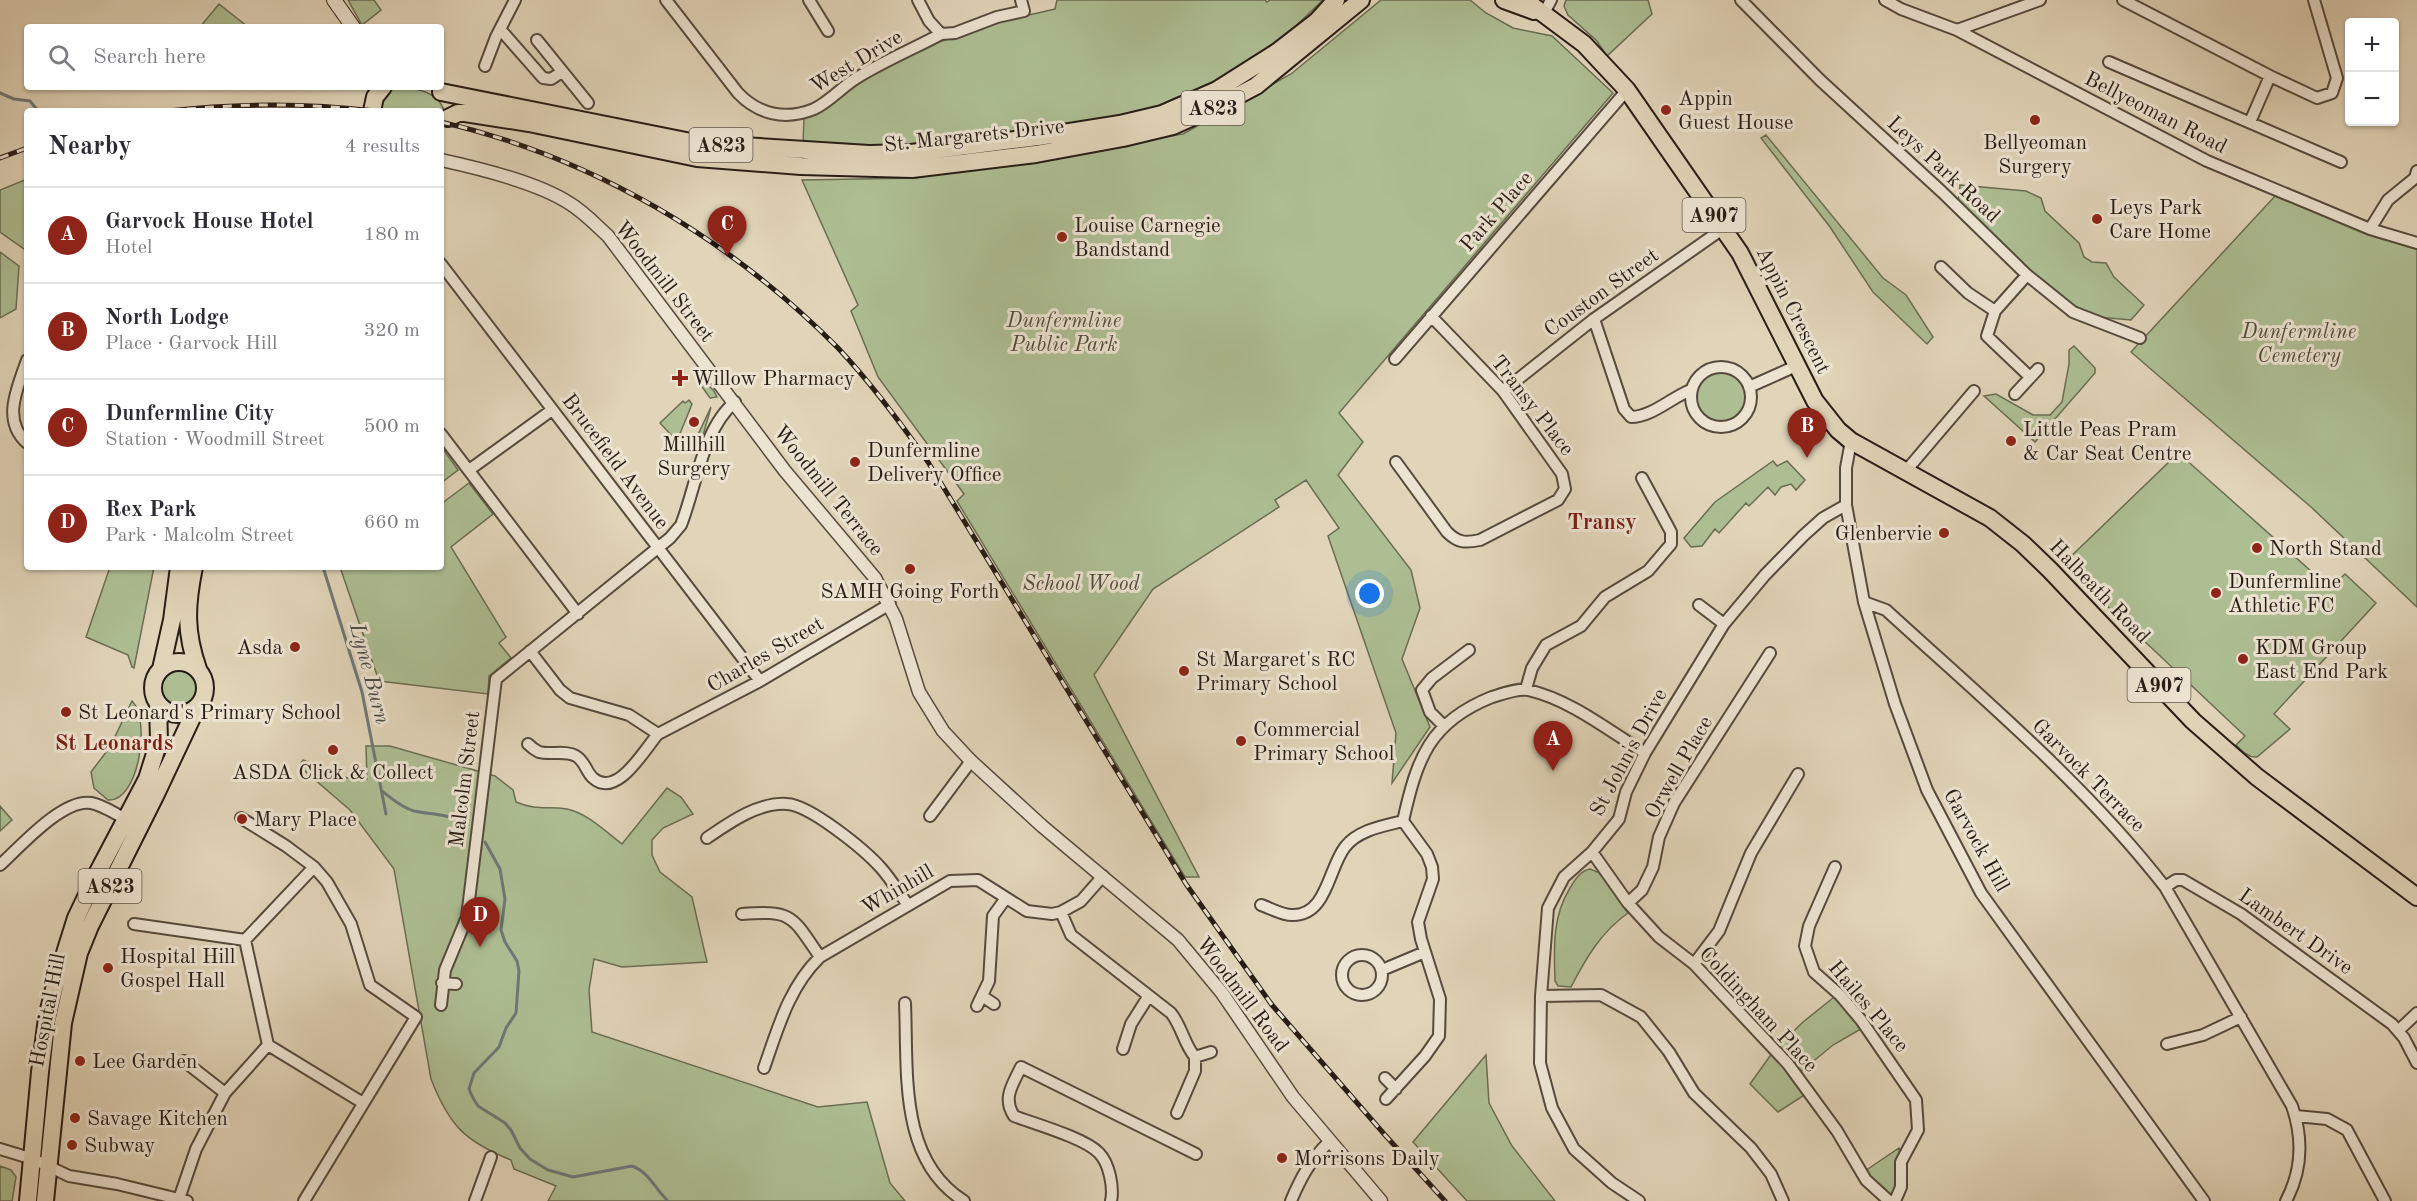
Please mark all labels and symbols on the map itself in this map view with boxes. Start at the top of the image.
street label: West Drive [807,27,906,98]
street label: Bellyeoman Road [2081,68,2230,158]
place label: Appin Guest House [1678,89,1793,134]
road number: A823 [1182,91,1244,125]
marker: Appin Guest House [1659,103,1673,117]
street label: Leys Park Road [1883,113,2003,228]
marker: Bellyeoman Surgery [2028,113,2042,127]
street label: St. Margarets Drive [883,117,1065,156]
road number: A823 [690,128,752,162]
place label: Bellyeoman Surgery [1983,133,2087,178]
street label: Park Place [1457,168,1537,256]
road number: A907 [1682,198,1746,232]
place label: Leys Park Care Home [2109,198,2211,243]
pin: C [708,206,746,256]
marker: Leys Park Care Home [2090,212,2104,226]
place label: Louise Carnegie Bandstand [1074,216,1221,261]
street label: Woodmill Street [610,217,717,346]
marker: Louise Carnegie Bandstand [1055,230,1069,244]
street label: Appin Crescent [1752,244,1834,378]
street label: Couston Street [1541,245,1663,342]
park label: Dunfermline Public Park [1006,311,1121,356]
park label: Dunfermline Cemetery [2241,322,2356,367]
street label: Transy Place [1486,352,1577,460]
place label: Willow Pharmacy [692,369,855,390]
marker: Willow Pharmacy [673,371,687,385]
street label: Brucefield Avenue [557,390,672,533]
pin: B [1788,408,1826,458]
marker: Millhill Surgery [687,415,701,429]
place label: Little Peas Pram & Car Seat Centre [2023,420,2191,465]
street label: Woodmill Terrace [769,422,887,560]
marker: Little Peas Pram & Car Seat Centre [2004,434,2018,448]
place label: Millhill Surgery [657,435,731,480]
place label: Dunfermline Delivery Office [867,441,1001,486]
marker: Dunfermline Delivery Office [848,455,862,469]
district label: Transy [1567,512,1637,534]
place label: Glenbervie [1835,524,1932,545]
marker: Glenbervie [1937,526,1951,540]
street label: Halbeath Road [2045,536,2153,648]
place label: North Stand [2269,539,2382,560]
marker: North Stand [2250,541,2264,555]
marker: SAMH Going Forth [903,562,917,576]
place label: Dunfermline Athletic FC [2228,572,2341,617]
park label: School Wood [1022,574,1140,595]
your location [1355,579,1384,608]
place label: SAMH Going Forth [821,582,999,603]
marker: Dunfermline Athletic FC [2209,586,2223,600]
street label: Charles Street [704,614,827,697]
water label: Lyne Burn [345,620,393,727]
place label: Asda [237,638,283,659]
place label: KDM Group East End Park [2255,638,2388,683]
marker: Asda [288,640,302,654]
place label: St Margaret's RC Primary School [1196,650,1355,695]
marker: KDM Group East End Park [2236,652,2250,666]
marker: St Margaret's RC Primary School [1177,664,1191,678]
road number: A907 [2128,668,2190,702]
street label: St John's Drive [1587,685,1672,820]
place label: St Leonard's Primary School [78,703,341,724]
marker: St Leonard's Primary School [59,705,73,719]
street label: Malcolm Street [447,710,484,848]
street label: Orwell Place [1642,713,1717,823]
street label: Garvock Terrace [2027,716,2148,837]
place label: Commercial Primary School [1253,720,1395,765]
pin: A [1534,722,1572,771]
district label: St Leonards [55,733,173,755]
marker: Commercial Primary School [1234,734,1248,748]
marker: ASDA Click & Collect [326,743,340,757]
place label: ASDA Click & Collect [232,763,434,784]
street label: Garvock Hill [1939,786,2013,896]
place label: Mary Place [254,810,357,831]
marker: Mary Place [235,812,249,826]
street label: Whinhill [858,861,938,919]
road number: A823 [78,869,142,903]
street label: Lambert Drive [2234,885,2356,979]
pin: D [460,898,500,947]
street label: Woodmill Road [1192,933,1292,1057]
street label: Coldingham Place [1695,943,1821,1077]
place label: Hospital Hill Gospel Hall [120,947,236,992]
street label: Hospital Hill [27,951,70,1069]
street label: Hailes Place [1824,957,1912,1057]
marker: Hospital Hill Gospel Hall [101,961,115,975]
place label: Lee Garden [92,1052,197,1073]
marker: Lee Garden [73,1054,87,1068]
place label: Savage Kitchen [87,1109,228,1130]
marker: Savage Kitchen [68,1111,82,1125]
place label: Subway [84,1136,155,1157]
marker: Subway [65,1138,79,1152]
place label: Morrisons Daily [1294,1149,1440,1170]
marker: Morrisons Daily [1275,1151,1289,1165]

